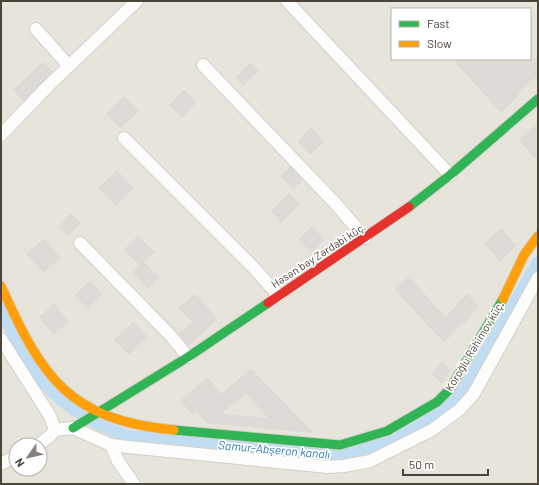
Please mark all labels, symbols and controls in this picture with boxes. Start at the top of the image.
legend [391,8,531,60]
text: Fast [427,16,450,30]
text: Slow [427,36,452,50]
street label: Həsən bəy Zərdabi küç. [268,220,368,290]
street label: Koroğlu Rəhimov küç. [442,299,506,393]
north arrow [8,437,48,477]
water label: Samur-Abşeron kanalı [218,437,331,461]
scale bar [403,451,488,477]
text: N [12,456,27,470]
text: 50 m [409,457,434,471]

